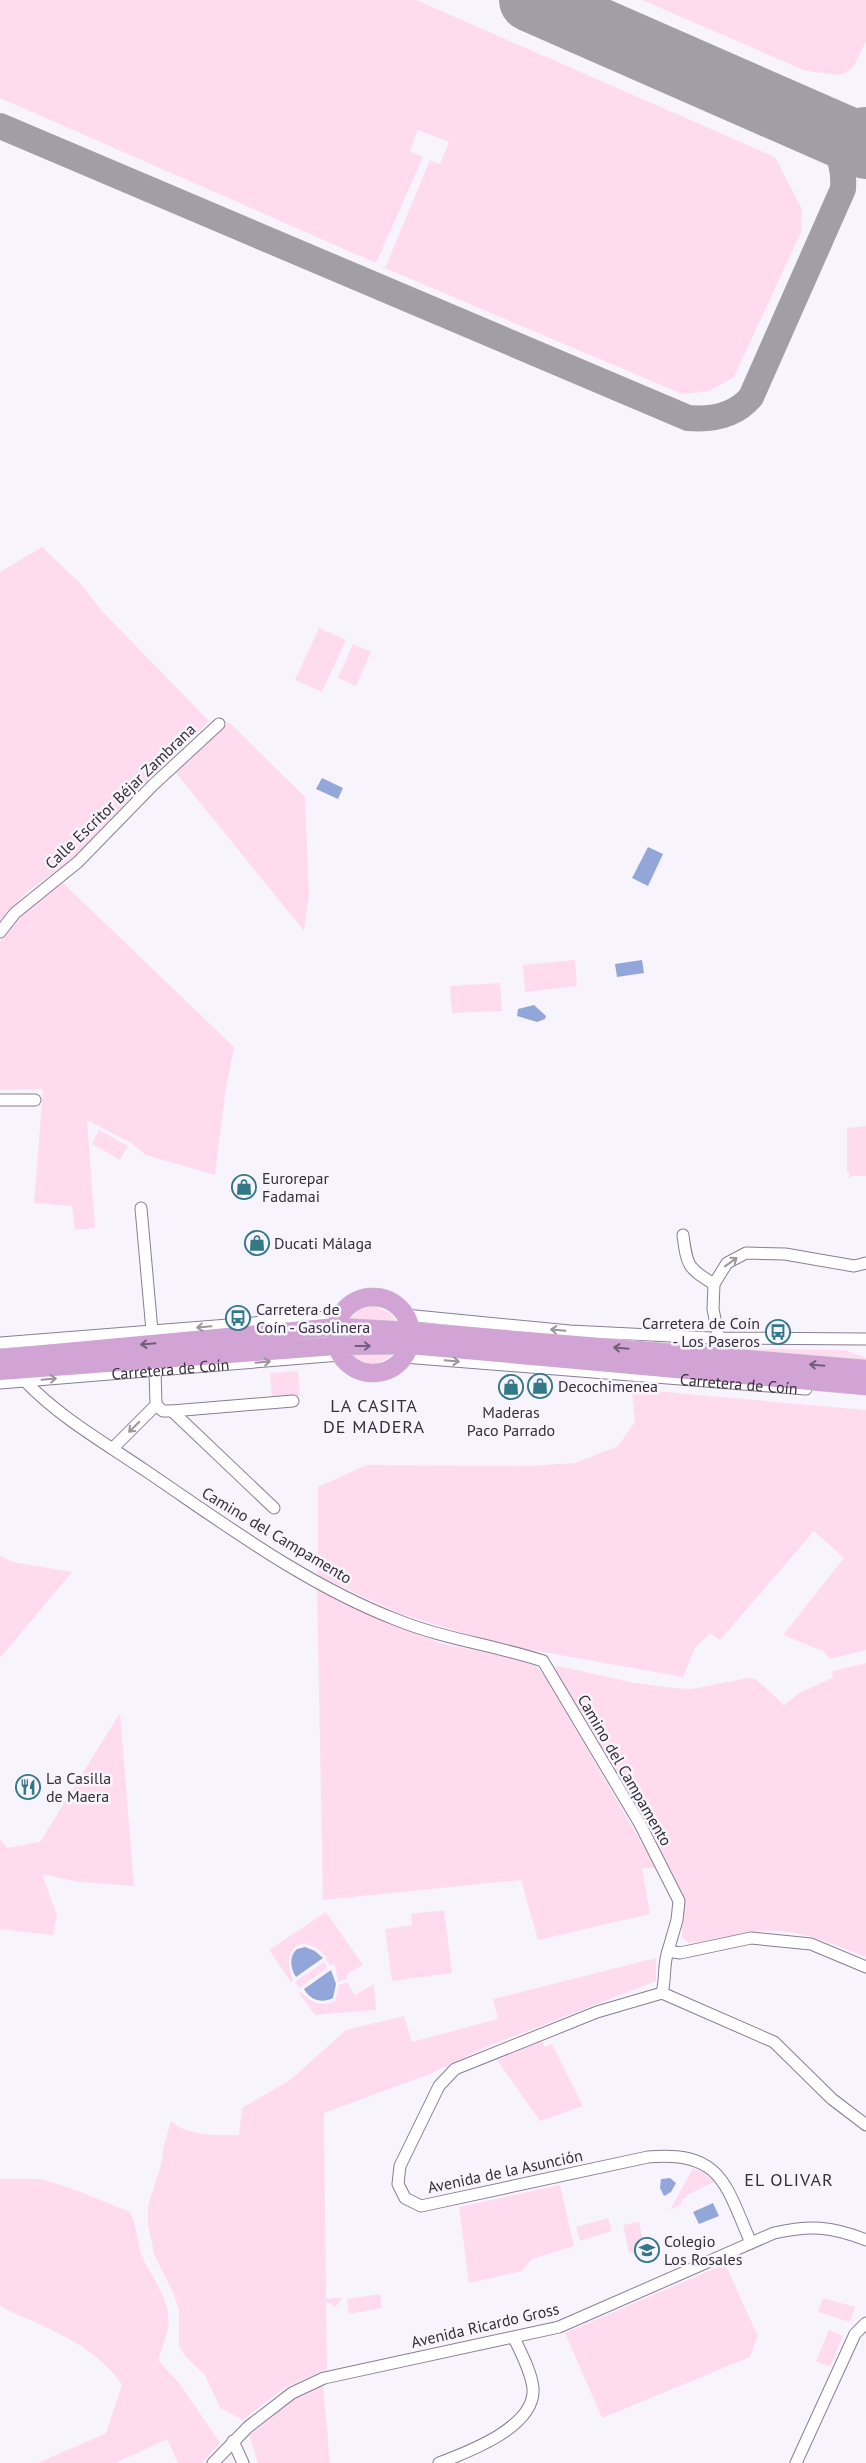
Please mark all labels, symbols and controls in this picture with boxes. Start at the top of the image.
street label: Calle Escritor Béjar Zambrana [41,719,199,873]
place label: Eurorepar Fadamai [262,1168,329,1206]
shop icon: Eurorepar Fadamai [231,1174,257,1200]
shop icon: Ducati Málaga [244,1230,270,1256]
place label: Ducati Málaga [274,1233,372,1253]
one-way arrow [724,1257,738,1267]
place label: Carretera de Coín - Gasolinera [256,1299,370,1337]
bus stop icon: Carretera de Coín - Gasolinera [225,1305,251,1331]
place label: Carretera de Coín - Los Paseros [642,1313,760,1351]
bus stop icon: Carretera de Coín - Los Paseros [765,1319,791,1345]
one-way arrow [197,1322,213,1331]
one-way arrow [550,1325,566,1334]
one-way arrow [140,1339,156,1349]
one-way arrow [354,1341,371,1351]
one-way arrow [613,1344,629,1353]
street label: Carretera de Coín [111,1354,230,1384]
one-way arrow [444,1356,460,1365]
one-way arrow [255,1357,271,1367]
one-way arrow [810,1360,826,1370]
street label: Carretera de Coín [679,1369,799,1398]
shop icon: Decochimenea [527,1373,553,1399]
one-way arrow [40,1374,56,1384]
shop icon: Maderas Paco Parrado [498,1374,524,1400]
place label: Decochimenea [558,1376,658,1396]
district label: LA CASITA DE MADERA [323,1394,425,1438]
place label: Maderas Paco Parrado [467,1402,555,1440]
one-way arrow [128,1420,140,1433]
street label: Camino del Campamento [198,1482,356,1588]
street label: Camino del Campamento [573,1691,677,1849]
place label: La Casilla de Maera [46,1768,111,1806]
restaurant icon: La Casilla de Maera [15,1774,41,1800]
street label: Avenida de la Asunción [426,2145,584,2197]
district label: EL OLIVAR [744,2168,834,2191]
place label: Colegio Los Rosales [664,2231,743,2269]
school or university icon: Colegio Los Rosales [634,2237,660,2263]
street label: Avenida Ricardo Gross [409,2298,561,2352]

